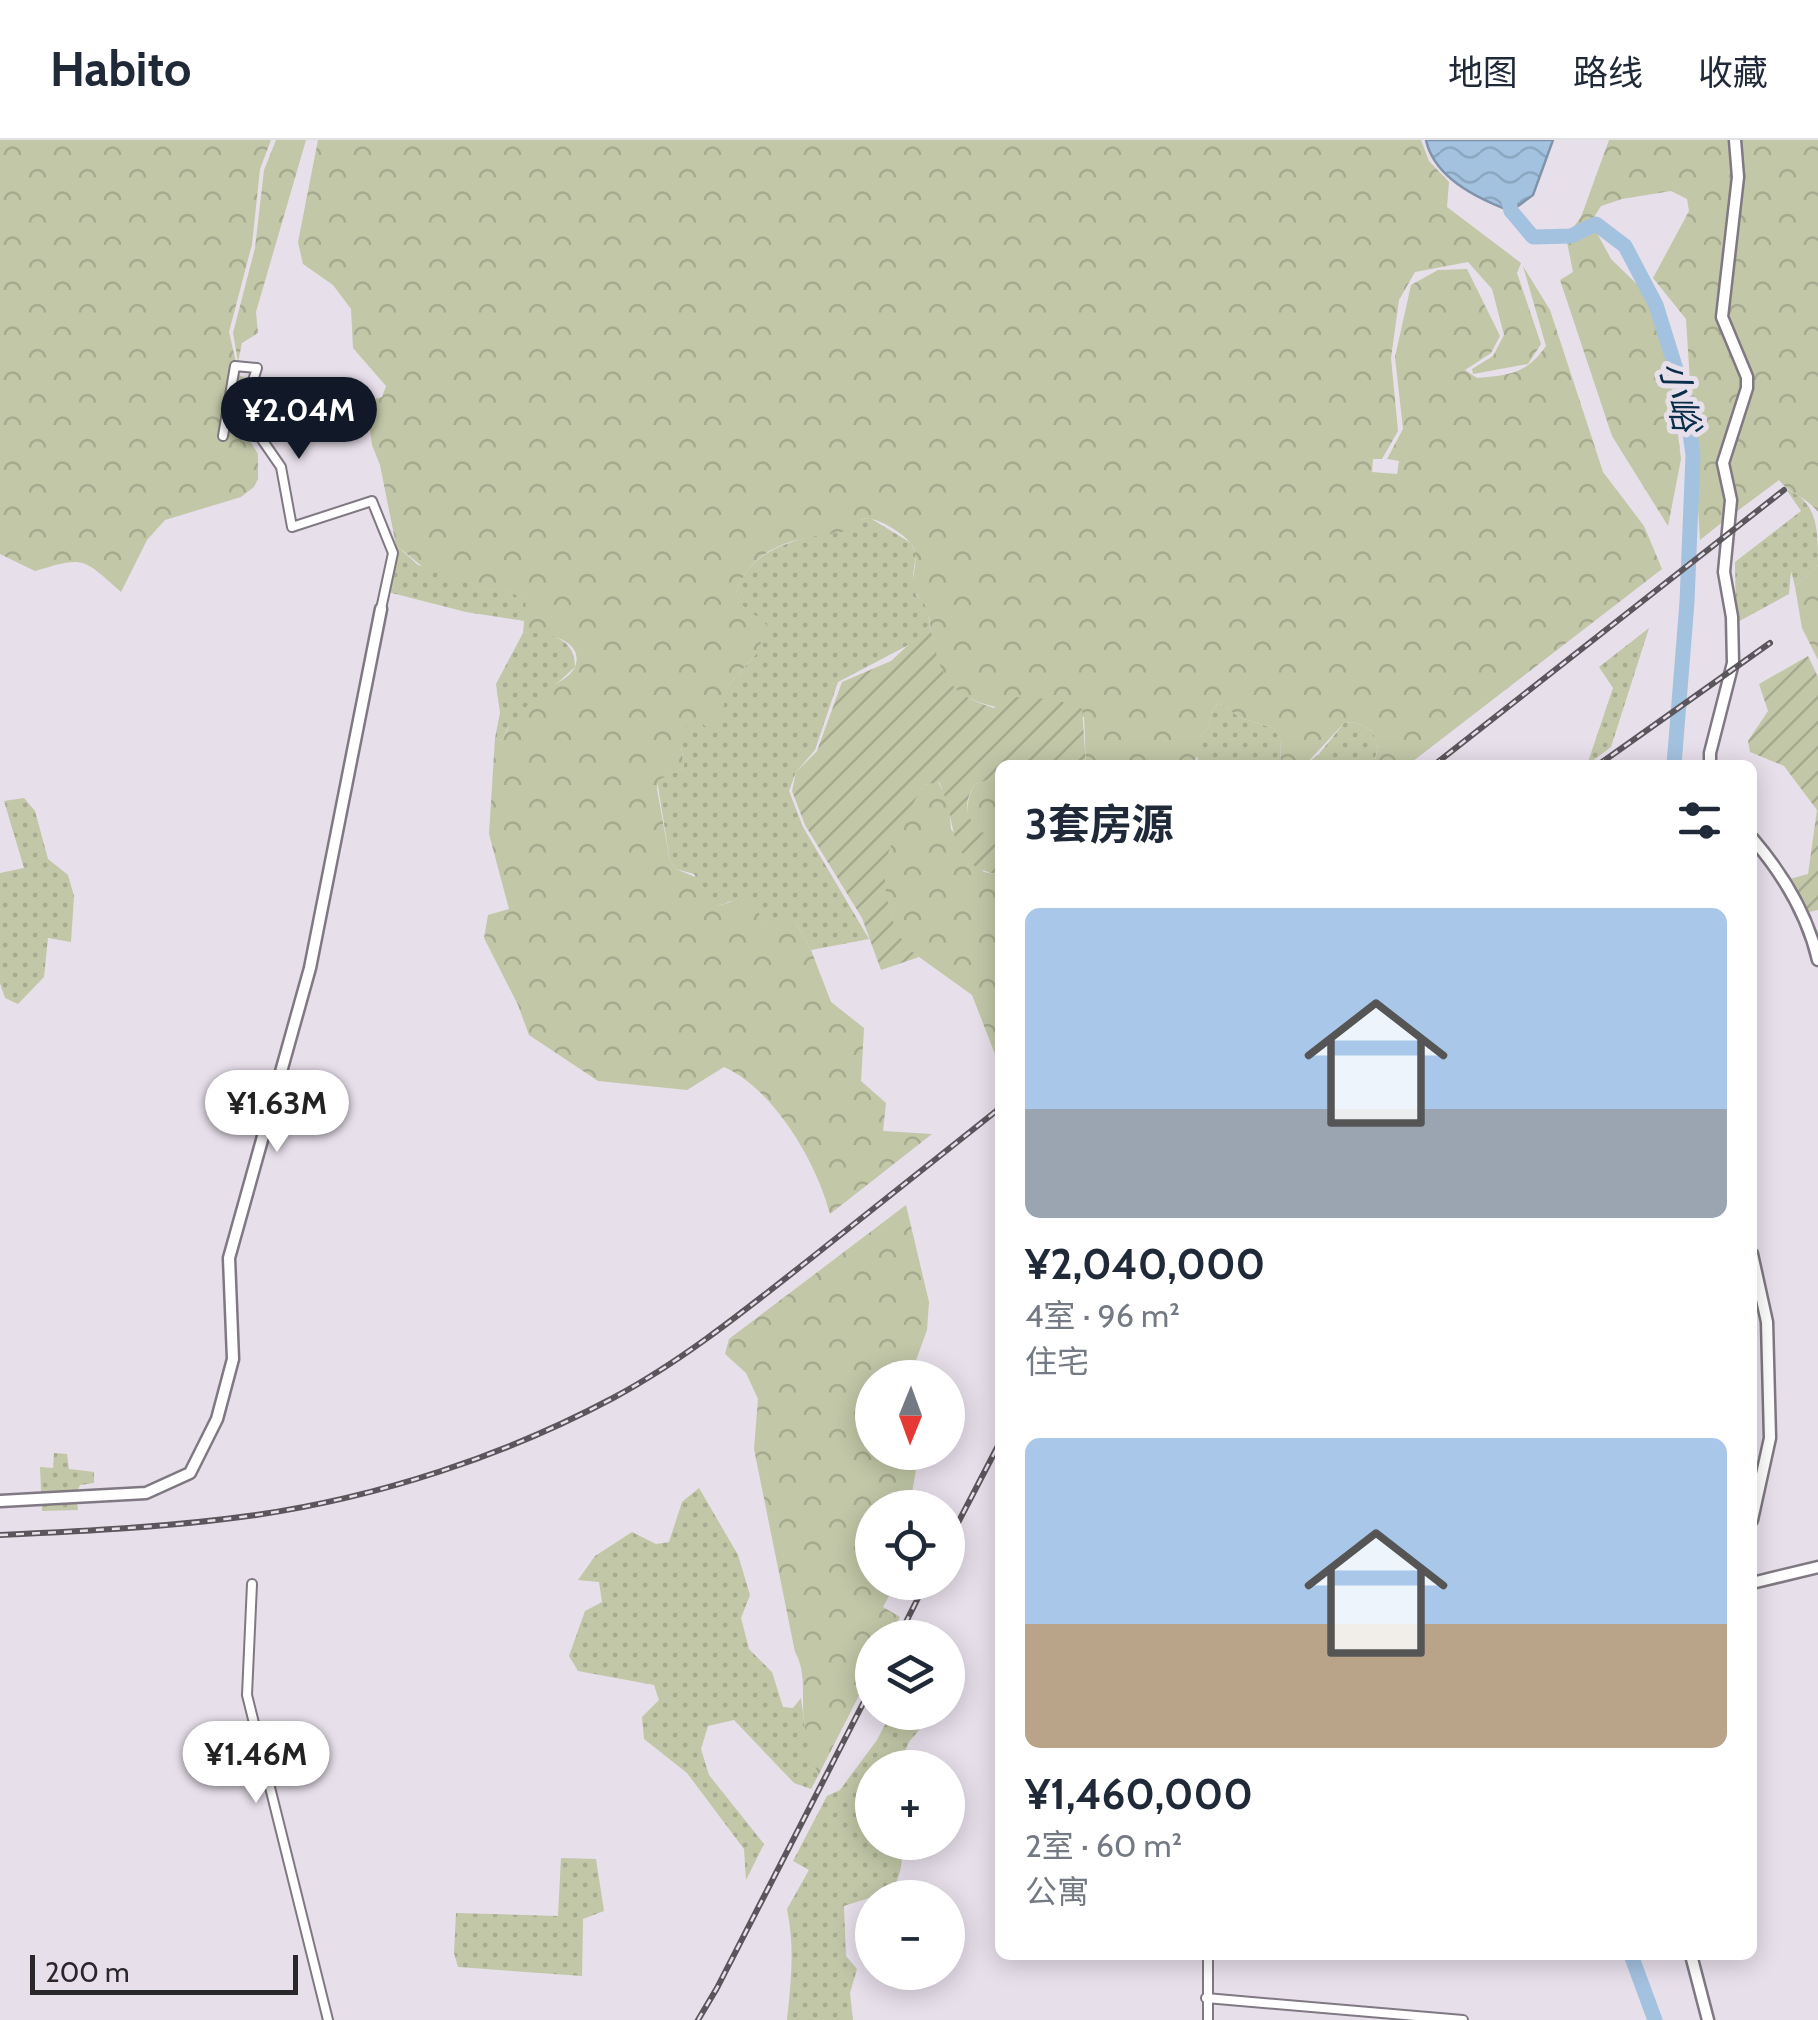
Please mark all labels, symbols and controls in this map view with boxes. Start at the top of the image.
text: Habito [50,40,191,98]
text: 地图 [1448,51,1518,94]
text: 路线 [1573,51,1643,94]
text: 收藏 [1698,51,1768,94]
water label: 小峪 [1651,357,1710,439]
pin: ¥2.04M [218,377,380,462]
text: ¥2.04M [243,390,355,429]
icon: filters [1672,793,1727,848]
text: 3套房源 [1025,798,1174,850]
icon: home [1286,973,1466,1153]
pin: ¥1.63M [196,1070,358,1155]
text: ¥1.63M [227,1083,327,1122]
text: ¥2,040,000 [1025,1238,1265,1290]
text: 4室 · 96 m² [1025,1296,1180,1335]
text: 住宅 [1025,1342,1089,1381]
north arrow [855,1360,965,1470]
map controls [855,1360,965,1990]
button: locate [855,1490,965,1600]
icon: home [1286,1503,1466,1683]
button: layers [855,1620,965,1730]
pin: ¥1.46M [175,1721,337,1806]
text: ¥1.46M [205,1734,307,1773]
button: + [855,1750,965,1860]
text: ¥1,460,000 [1025,1768,1253,1820]
text: 2室 · 60 m² [1025,1826,1182,1865]
text: 公寓 [1025,1872,1089,1911]
button: − [855,1880,965,1990]
scale bar [30,1950,298,1994]
text: 200 m [45,1955,130,1989]

